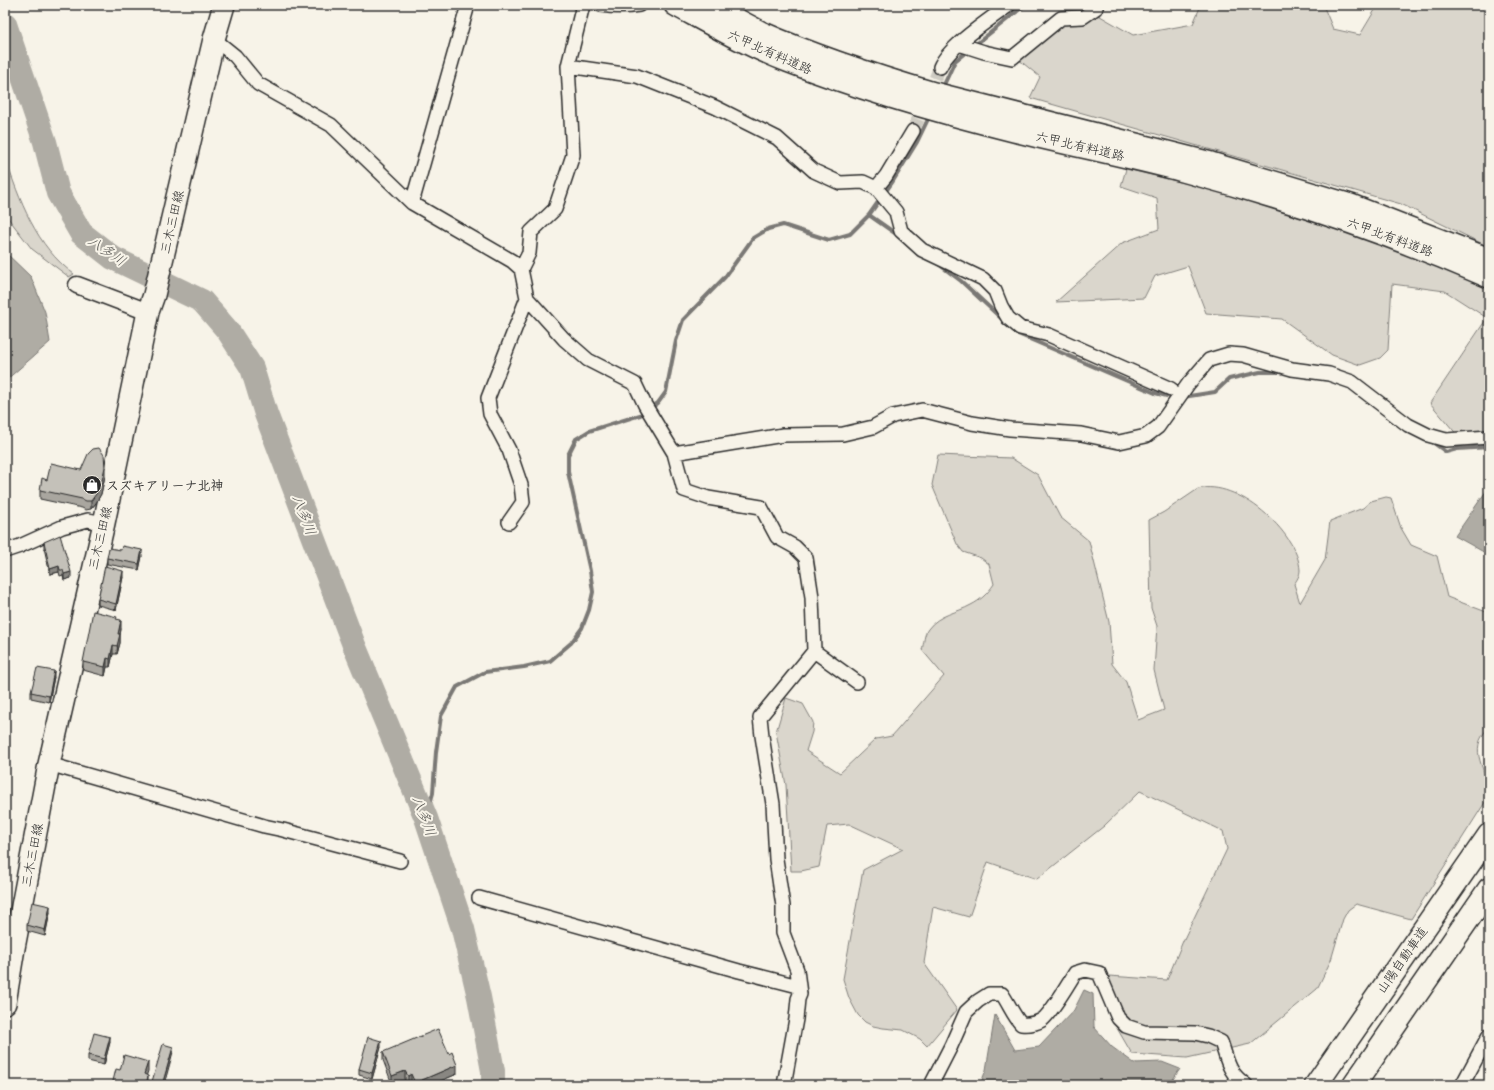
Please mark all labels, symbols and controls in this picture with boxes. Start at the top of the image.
street label: 六甲北有料道路 [725,27,815,77]
street label: 六甲北有料道路 [1034,128,1126,164]
street label: 三木三田線 [157,188,187,255]
street label: 六甲北有料道路 [1345,214,1435,260]
water label: 八多川 [85,232,129,270]
shop icon: スズキアリーナ北神 [81,474,103,496]
place label: スズキアリーナ北神 [106,478,224,493]
water label: 八多川 [289,492,319,538]
street label: 三木三田線 [85,504,115,571]
water label: 八多川 [409,793,439,839]
street label: 三木三田線 [18,821,46,888]
street label: 山陽自動車道 [1373,924,1431,996]

